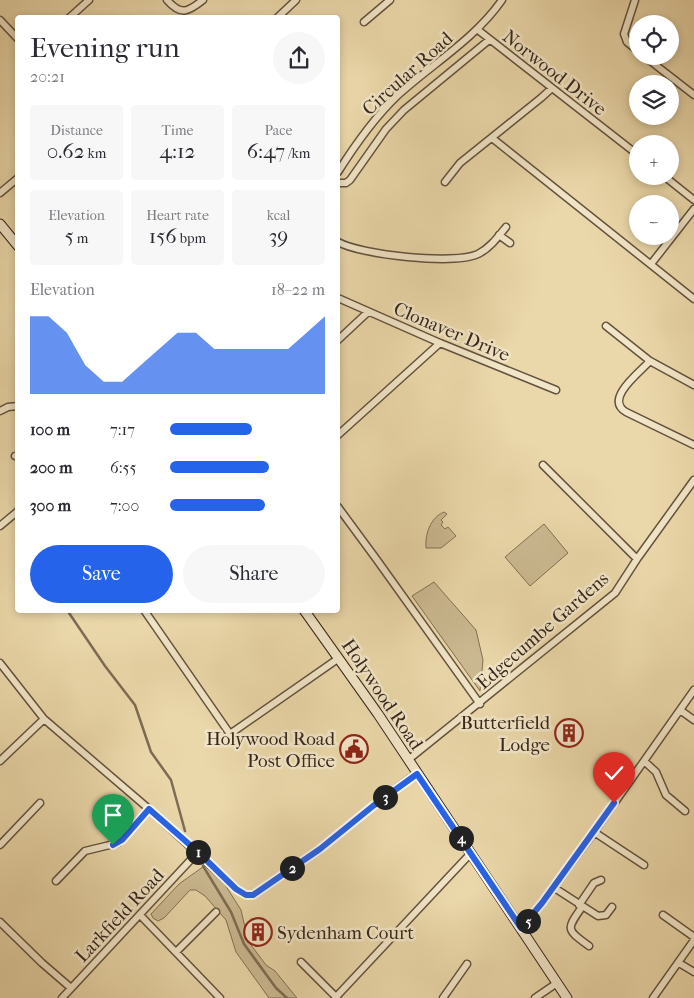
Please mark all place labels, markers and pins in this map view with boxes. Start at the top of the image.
place label: Butterfield Lodge [461,712,551,756]
building icon: Butterfield Lodge [554,718,584,748]
place label: Holywood Road Post Office [206,728,336,772]
public building icon: Holywood Road Post Office [339,734,369,764]
pin [593,752,635,803]
pin: 3 [372,784,398,810]
pin [92,794,134,845]
pin: 4 [448,826,474,850]
pin: 1 [186,840,210,864]
pin: 2 [280,856,304,880]
pin: 5 [516,908,540,934]
building icon: Sydenham Court [243,917,273,947]
place label: Sydenham Court [277,922,414,944]

